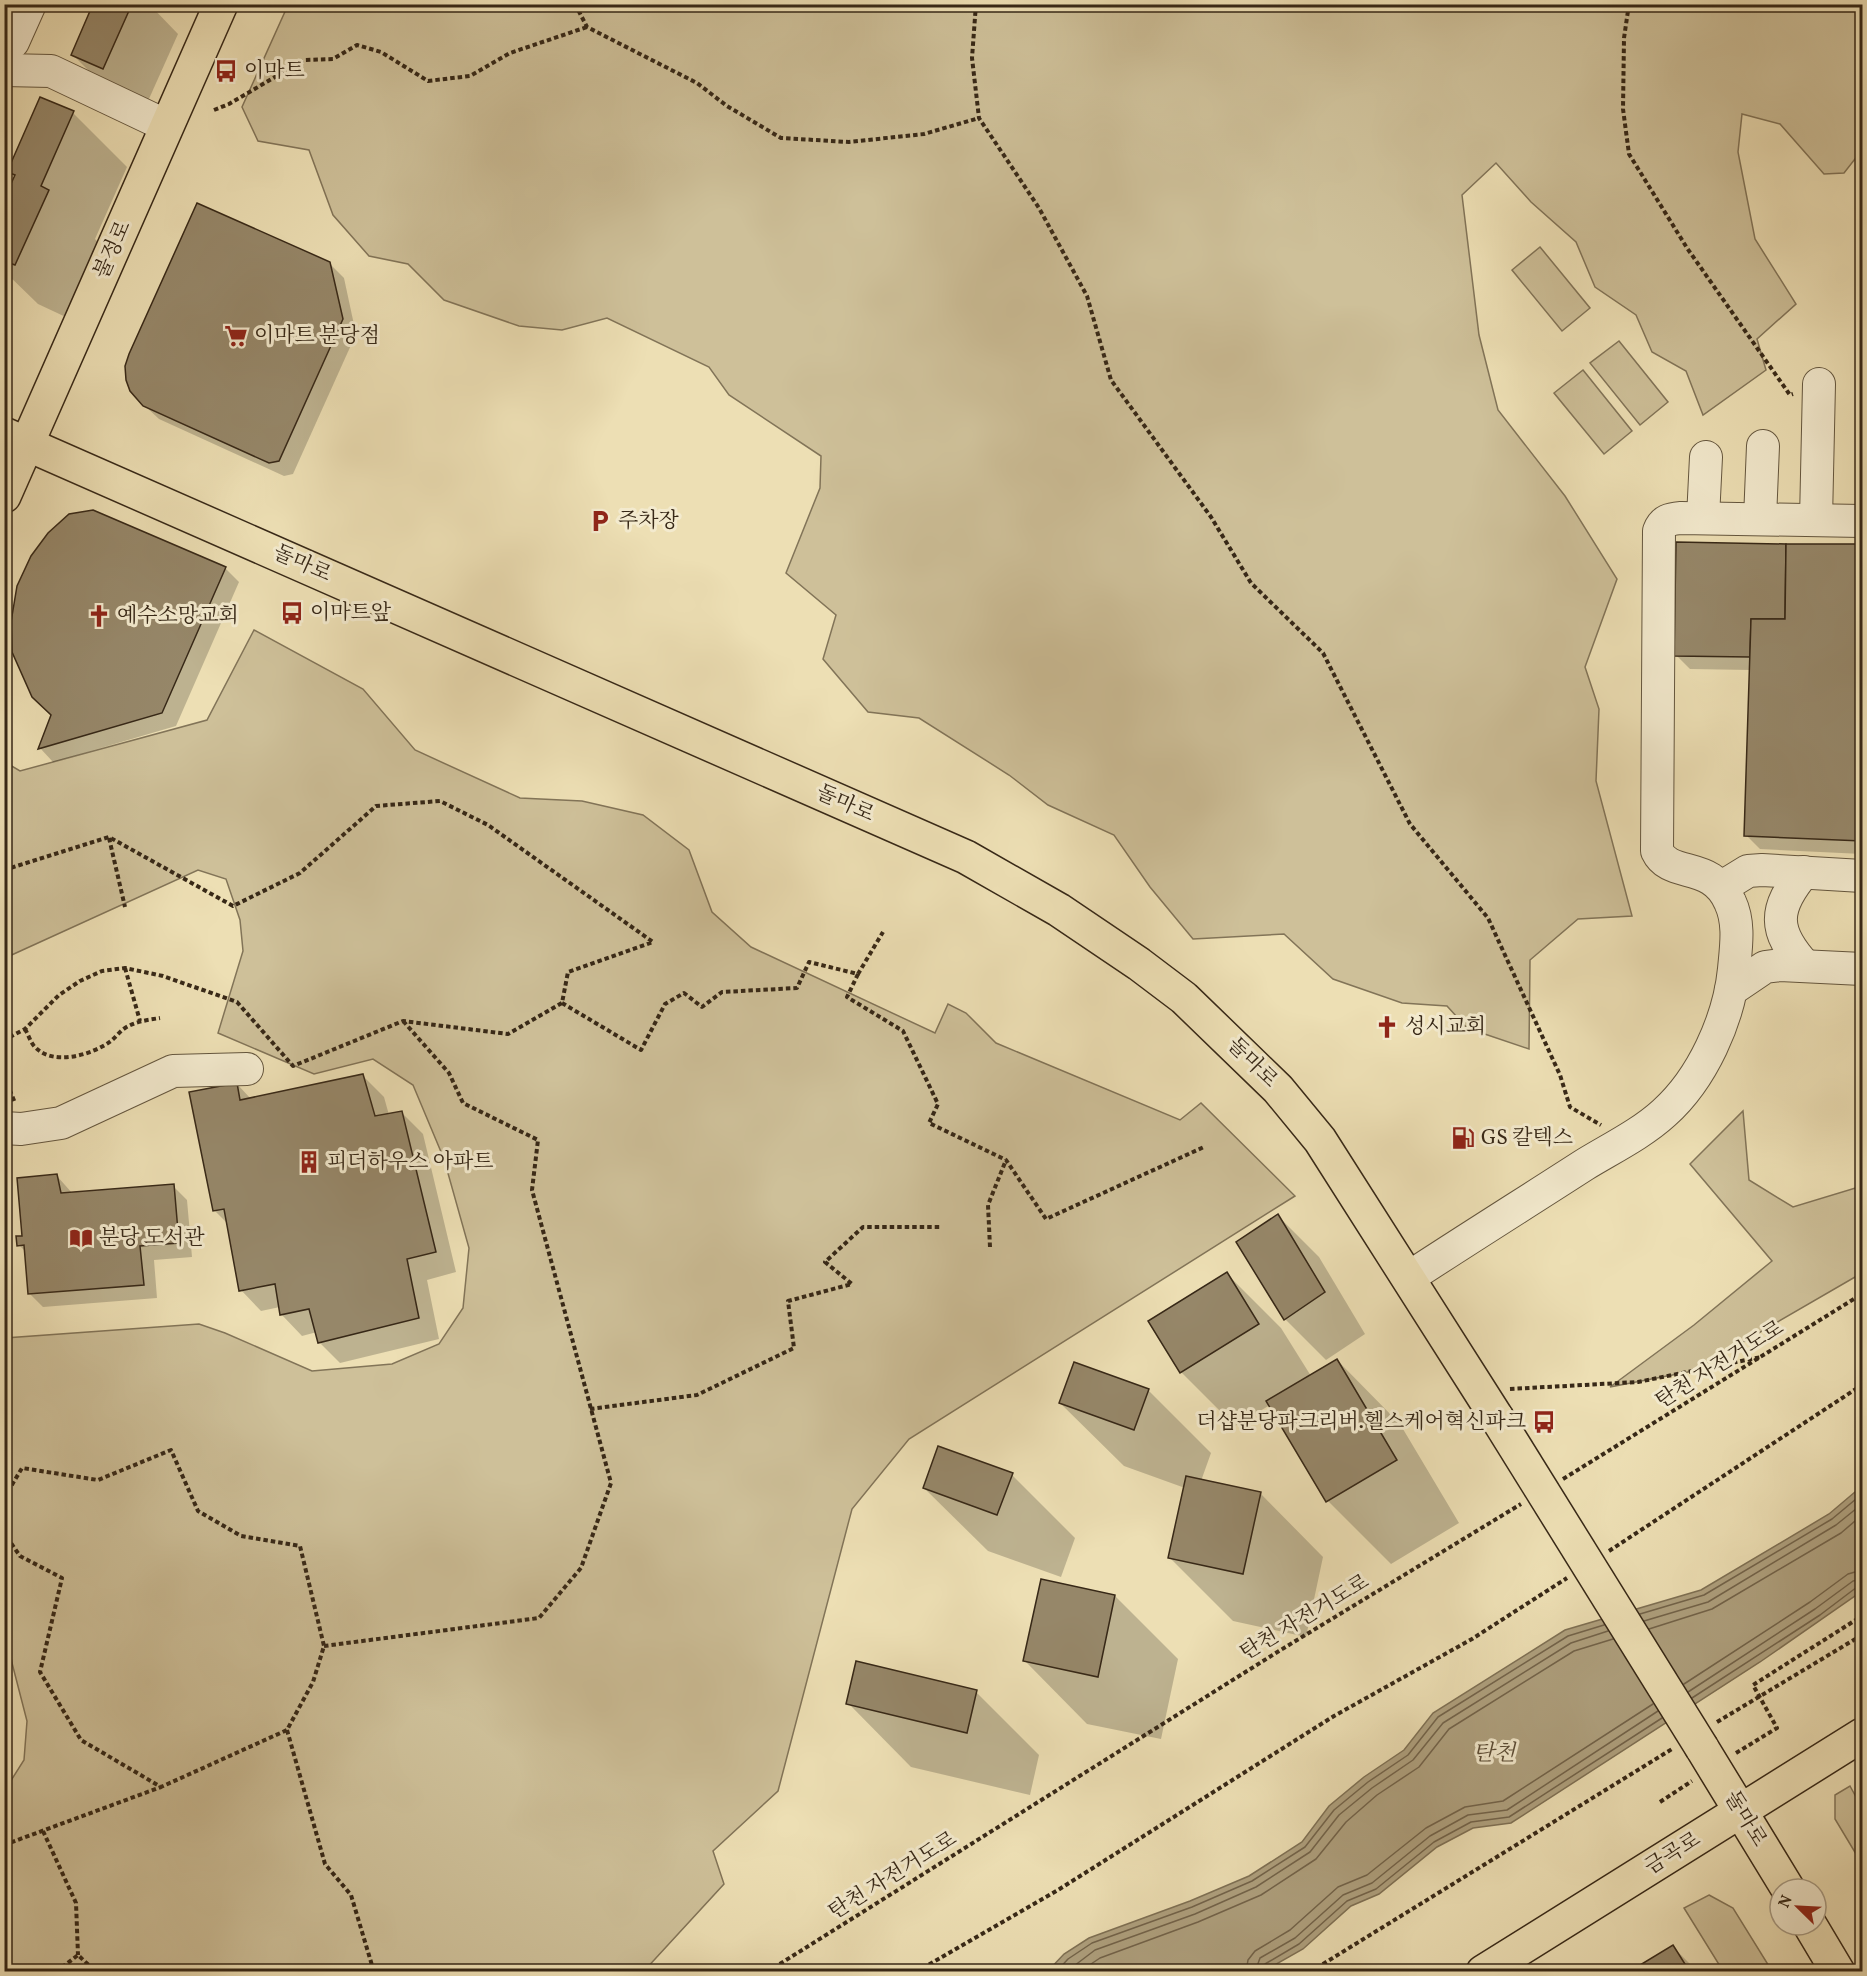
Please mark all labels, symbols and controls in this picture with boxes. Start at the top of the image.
place label: 이마트 [244,57,305,86]
bus stop icon: 이마트 [213,58,239,84]
street label: 불정로 [87,216,139,284]
place label: 이마트 분당점 [254,322,380,351]
supermarket icon: 이마트 분당점 [223,323,249,349]
place label: 주차장 [618,507,680,536]
parking icon: 주차장 [587,508,613,534]
street label: 돌마로 [268,538,336,590]
place label: 이마트앞 [310,599,392,628]
bus stop icon: 이마트앞 [279,600,305,626]
place label: 예수소망교회 [117,602,239,631]
church icon: 예수소망교회 [86,603,112,629]
street label: 돌마로 [811,778,879,830]
place label: 성시교회 [1405,1013,1486,1042]
church icon: 성시교회 [1374,1014,1400,1040]
street label: 돌마로 [1220,1031,1284,1095]
place label: GS 칼텍스 [1481,1124,1573,1153]
fuel station icon: GS 칼텍스 [1450,1125,1476,1151]
place label: 피더하우스 아파트 [327,1148,494,1177]
building icon: 피더하우스 아파트 [296,1149,322,1175]
place label: 분당 도서관 [99,1224,205,1253]
library icon: 분당 도서관 [68,1225,94,1251]
street label: 탄천 자전거도로 [1650,1314,1790,1416]
place label: 더샵분당파크리버.헬스케어혁신파크 [1196,1408,1526,1437]
bus stop icon: 더샵분당파크리버.헬스케어혁신파크 [1531,1409,1557,1435]
street label: 탄천 자전거도로 [1235,1568,1375,1668]
water label: 탄천 [1473,1739,1517,1770]
street label: 돌마로 [1717,1785,1773,1853]
street label: 탄천 자전거도로 [823,1825,963,1927]
street label: 금곡로 [1640,1826,1706,1882]
north arrow [1768,1877,1828,1937]
text: N [1774,1892,1799,1911]

